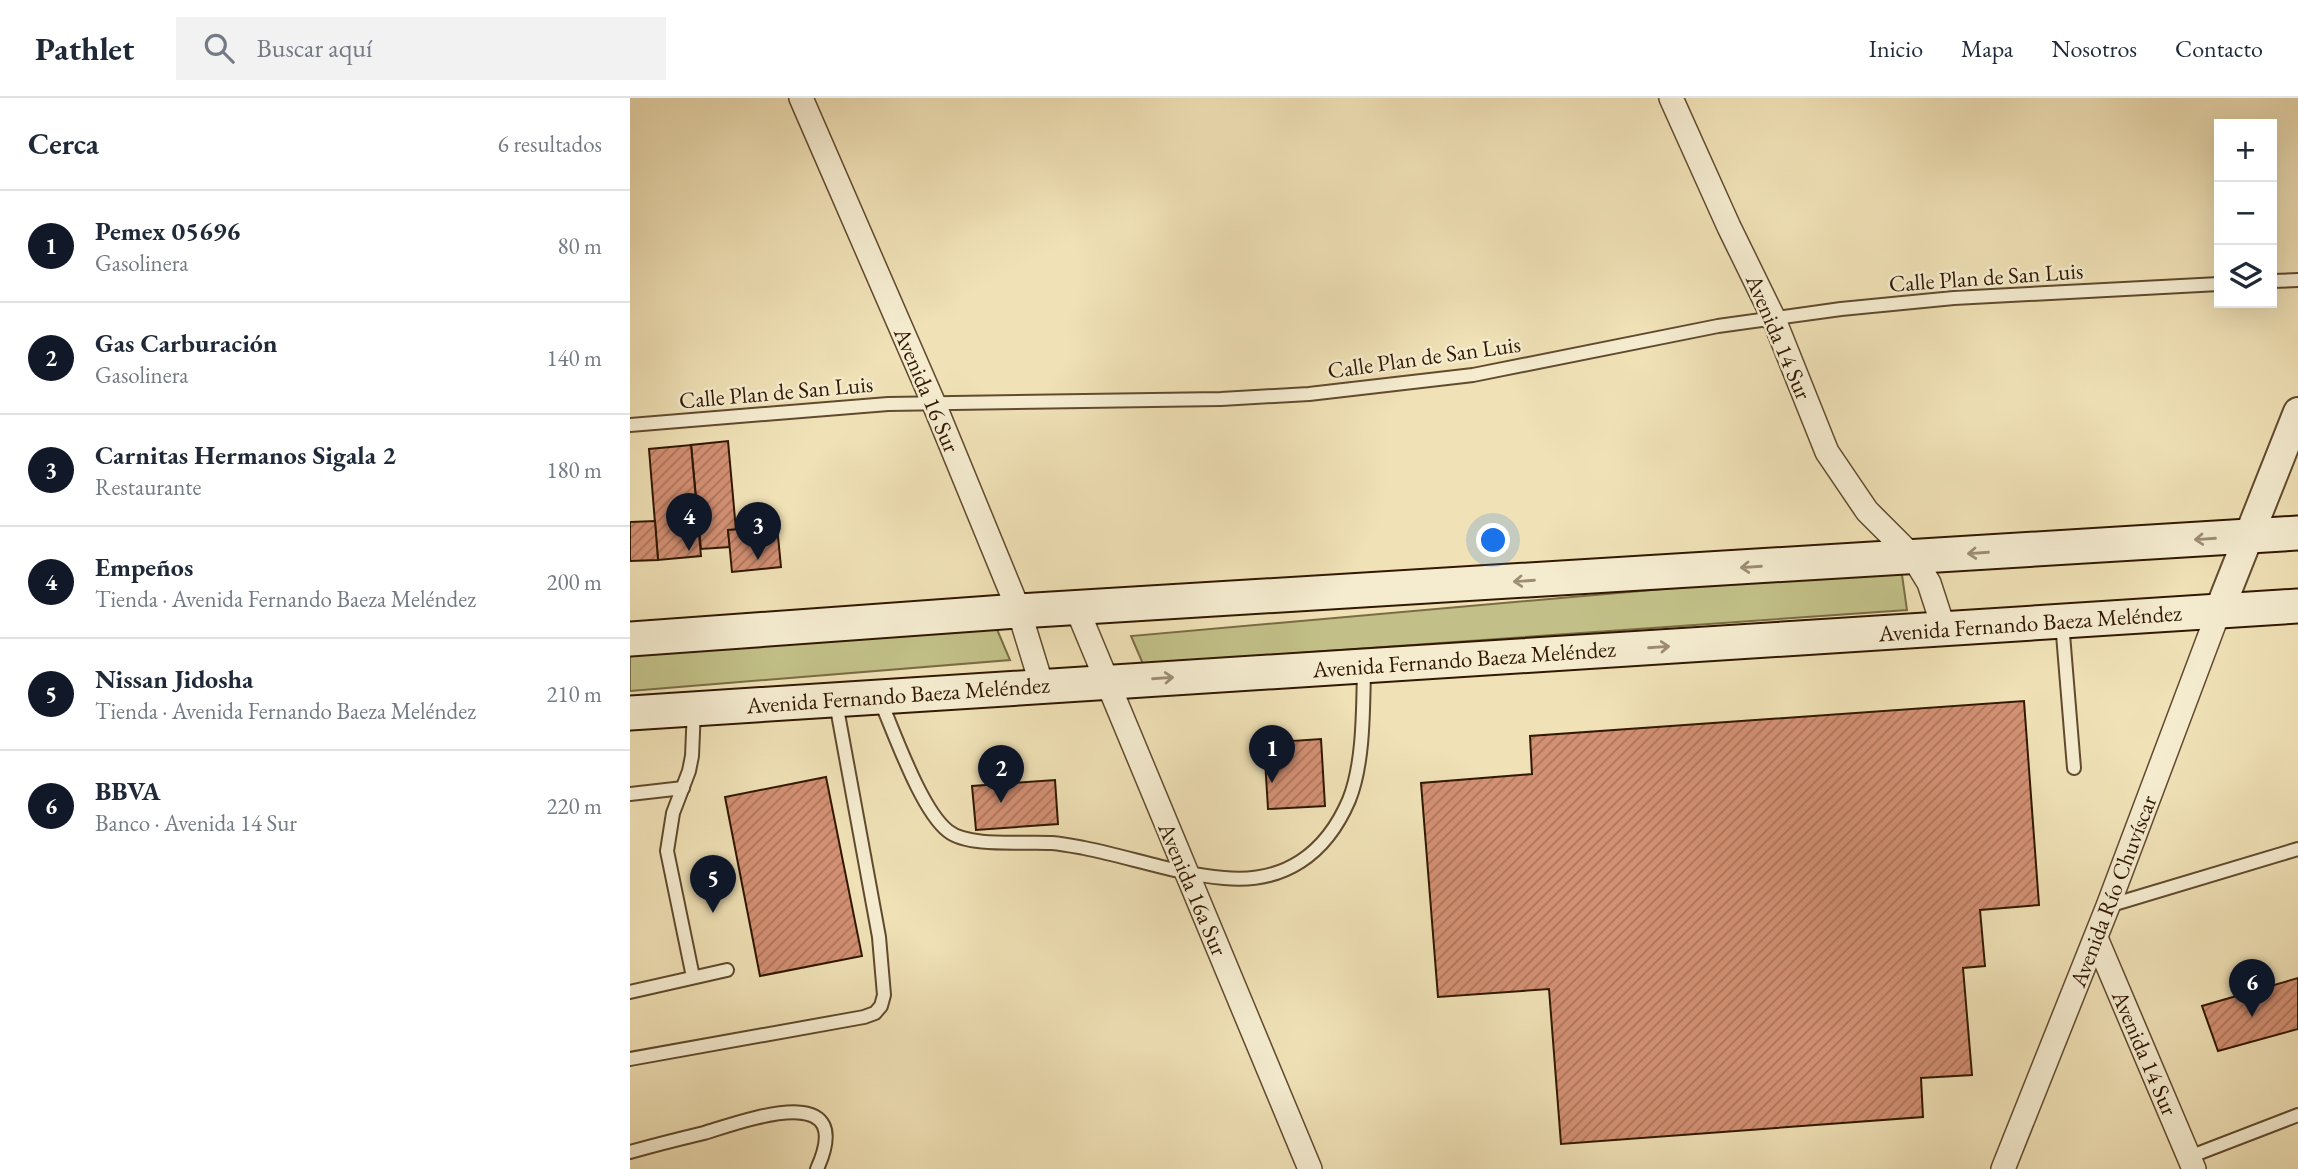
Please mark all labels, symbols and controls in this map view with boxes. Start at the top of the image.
search box [176,17,666,80]
text: Pathlet [35,27,134,70]
icon: search [200,29,238,67]
text: Buscar aquí [256,31,372,65]
text: Inicio [1869,33,1923,64]
text: Mapa [1961,33,2013,64]
text: Nosotros [2051,33,2137,64]
text: Contacto [2175,33,2263,64]
map controls [2214,119,2277,308]
button: + [2214,119,2277,182]
text: Cerca [28,124,99,163]
text: 6 resultados [498,129,602,159]
button: − [2214,182,2277,245]
text: Pemex 05696 [95,214,240,248]
text: 1 [45,231,57,261]
text: 80 m [557,231,602,261]
button: layers [2214,245,2277,308]
text: Gasolinera [95,248,189,278]
street label: Calle Plan de San Luis [1888,255,2084,299]
street label: Avenida 14 Sur [1739,269,1819,404]
street label: Avenida 16 Sur [887,322,967,457]
text: Gas Carburación [95,326,278,360]
street label: Calle Plan de San Luis [1326,329,1522,385]
text: 2 [45,343,57,373]
text: 140 m [546,343,602,373]
text: Gasolinera [95,360,189,390]
street label: Calle Plan de San Luis [678,369,874,415]
text: Carnitas Hermanos Sigala 2 [95,438,396,472]
text: 3 [45,455,57,485]
text: 180 m [546,455,602,485]
text: Restaurante [95,472,202,502]
pin: 4 [666,493,712,551]
pin: 3 [735,502,781,560]
your location [1476,523,1510,557]
one-way arrow [2194,532,2217,545]
one-way arrow [1968,547,1990,560]
text: Empeños [95,550,193,584]
one-way arrow [1741,561,1763,574]
text: 4 [45,567,57,597]
text: 200 m [546,567,602,597]
one-way arrow [1513,575,1536,588]
text: Tienda · Avenida Fernando Baeza Meléndez [95,584,476,614]
street label: Avenida Fernando Baeza Meléndez [1876,597,2183,649]
street label: Avenida Fernando Baeza Meléndez [1310,633,1617,685]
one-way arrow [1647,640,1669,653]
text: Nissan Jidosha [95,662,253,696]
street label: Avenida Fernando Baeza Meléndez [744,669,1051,721]
one-way arrow [1151,672,1174,685]
text: 5 [45,679,57,709]
text: 210 m [546,679,602,709]
text: Tienda · Avenida Fernando Baeza Meléndez [95,696,476,726]
pin: 1 [1249,725,1295,783]
pin: 2 [978,745,1024,803]
text: BBVA [95,774,160,808]
street label: Avenida Río Chuvíscar [2062,790,2164,992]
text: 6 [45,791,57,821]
text: 220 m [546,791,602,821]
text: Banco · Avenida 14 Sur [95,808,297,838]
street label: Avenida 16a Sur [1151,817,1235,961]
pin: 5 [690,855,736,913]
pin: 6 [2229,959,2275,1017]
street label: Avenida 14 Sur [2105,985,2185,1120]

